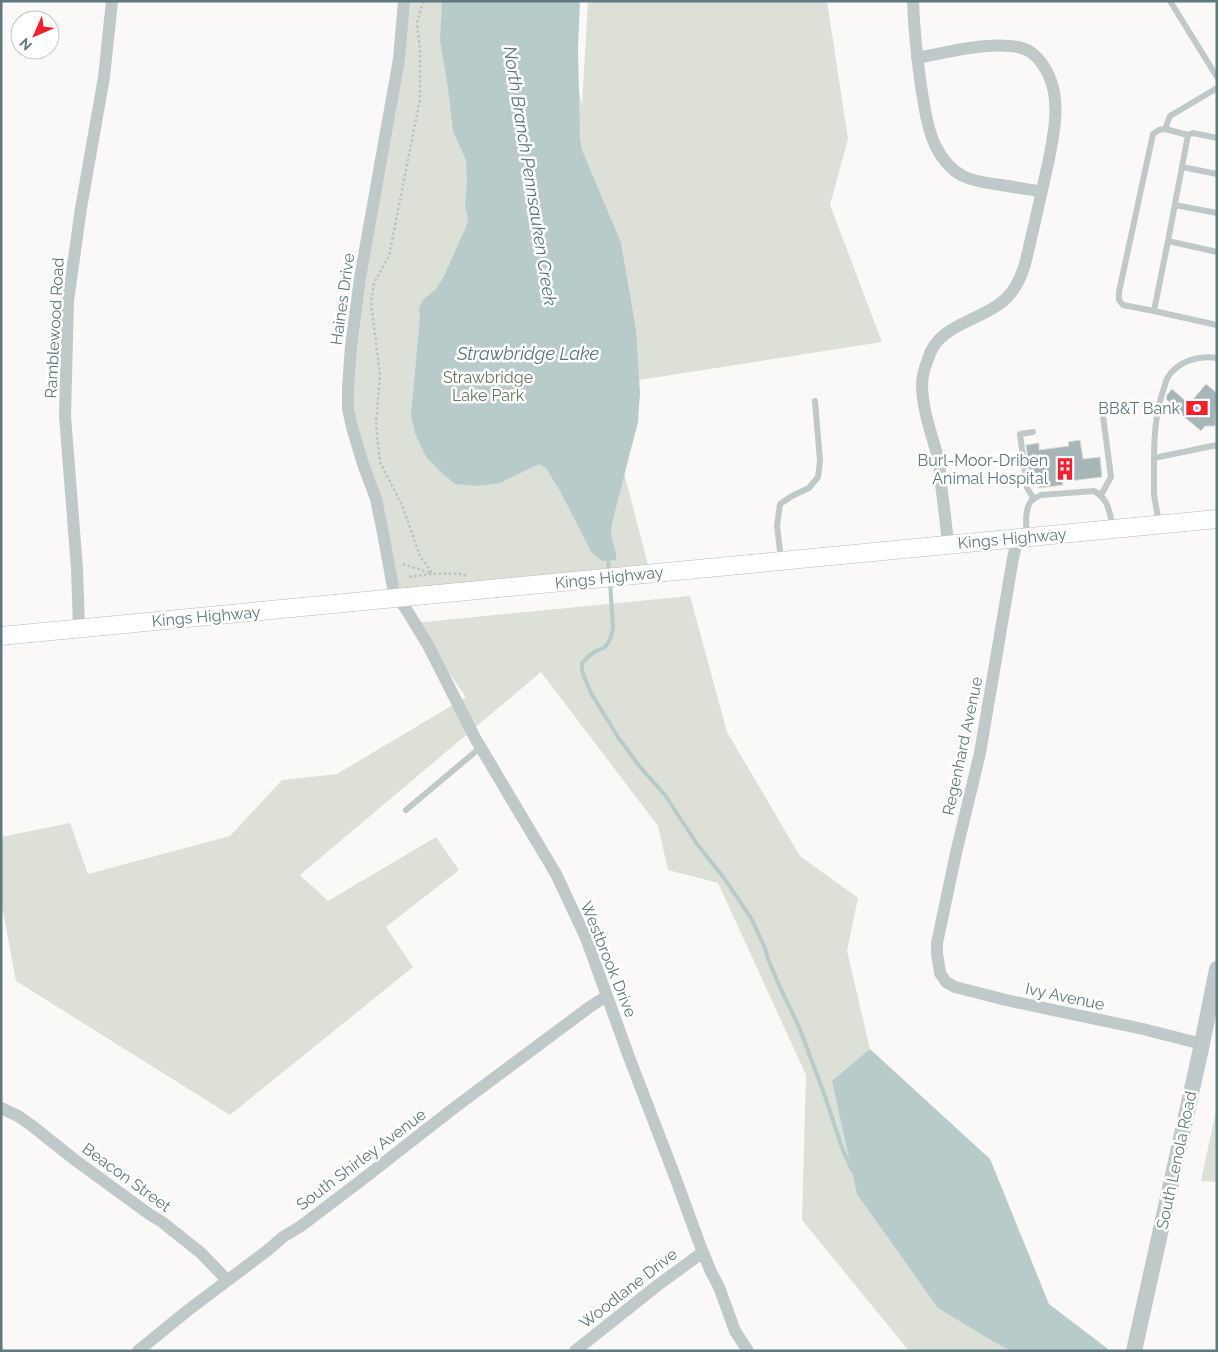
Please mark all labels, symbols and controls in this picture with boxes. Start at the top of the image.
north arrow [10,10,60,60]
text: N [16,35,35,54]
water label: North Branch Pennsauken Creek [500,45,561,308]
street label: Haines Drive [327,252,358,346]
street label: Ramblewood Road [41,257,68,399]
water label: Strawbridge Lake [456,343,599,364]
park label: Strawbridge Lake Park [443,368,533,405]
bank icon: BB&T Bank [1184,395,1210,421]
place label: BB&T Bank [1098,399,1181,418]
place label: Burl-Moor-Driben Animal Hospital [918,451,1049,488]
building icon: Burl-Moor-Driben Animal Hospital [1052,456,1078,482]
street label: Kings Highway [957,524,1068,553]
street label: Kings Highway [554,562,665,593]
street label: Kings Highway [151,602,262,631]
street label: Regenhard Avenue [939,675,986,817]
street label: Westbrook Drive [577,899,640,1020]
street label: Ivy Avenue [1024,979,1106,1014]
street label: South Lenola Road [1153,1089,1200,1231]
street label: South Shirley Avenue [293,1105,430,1214]
street label: Beacon Street [79,1139,175,1216]
street label: Woodlane Drive [576,1244,681,1332]

